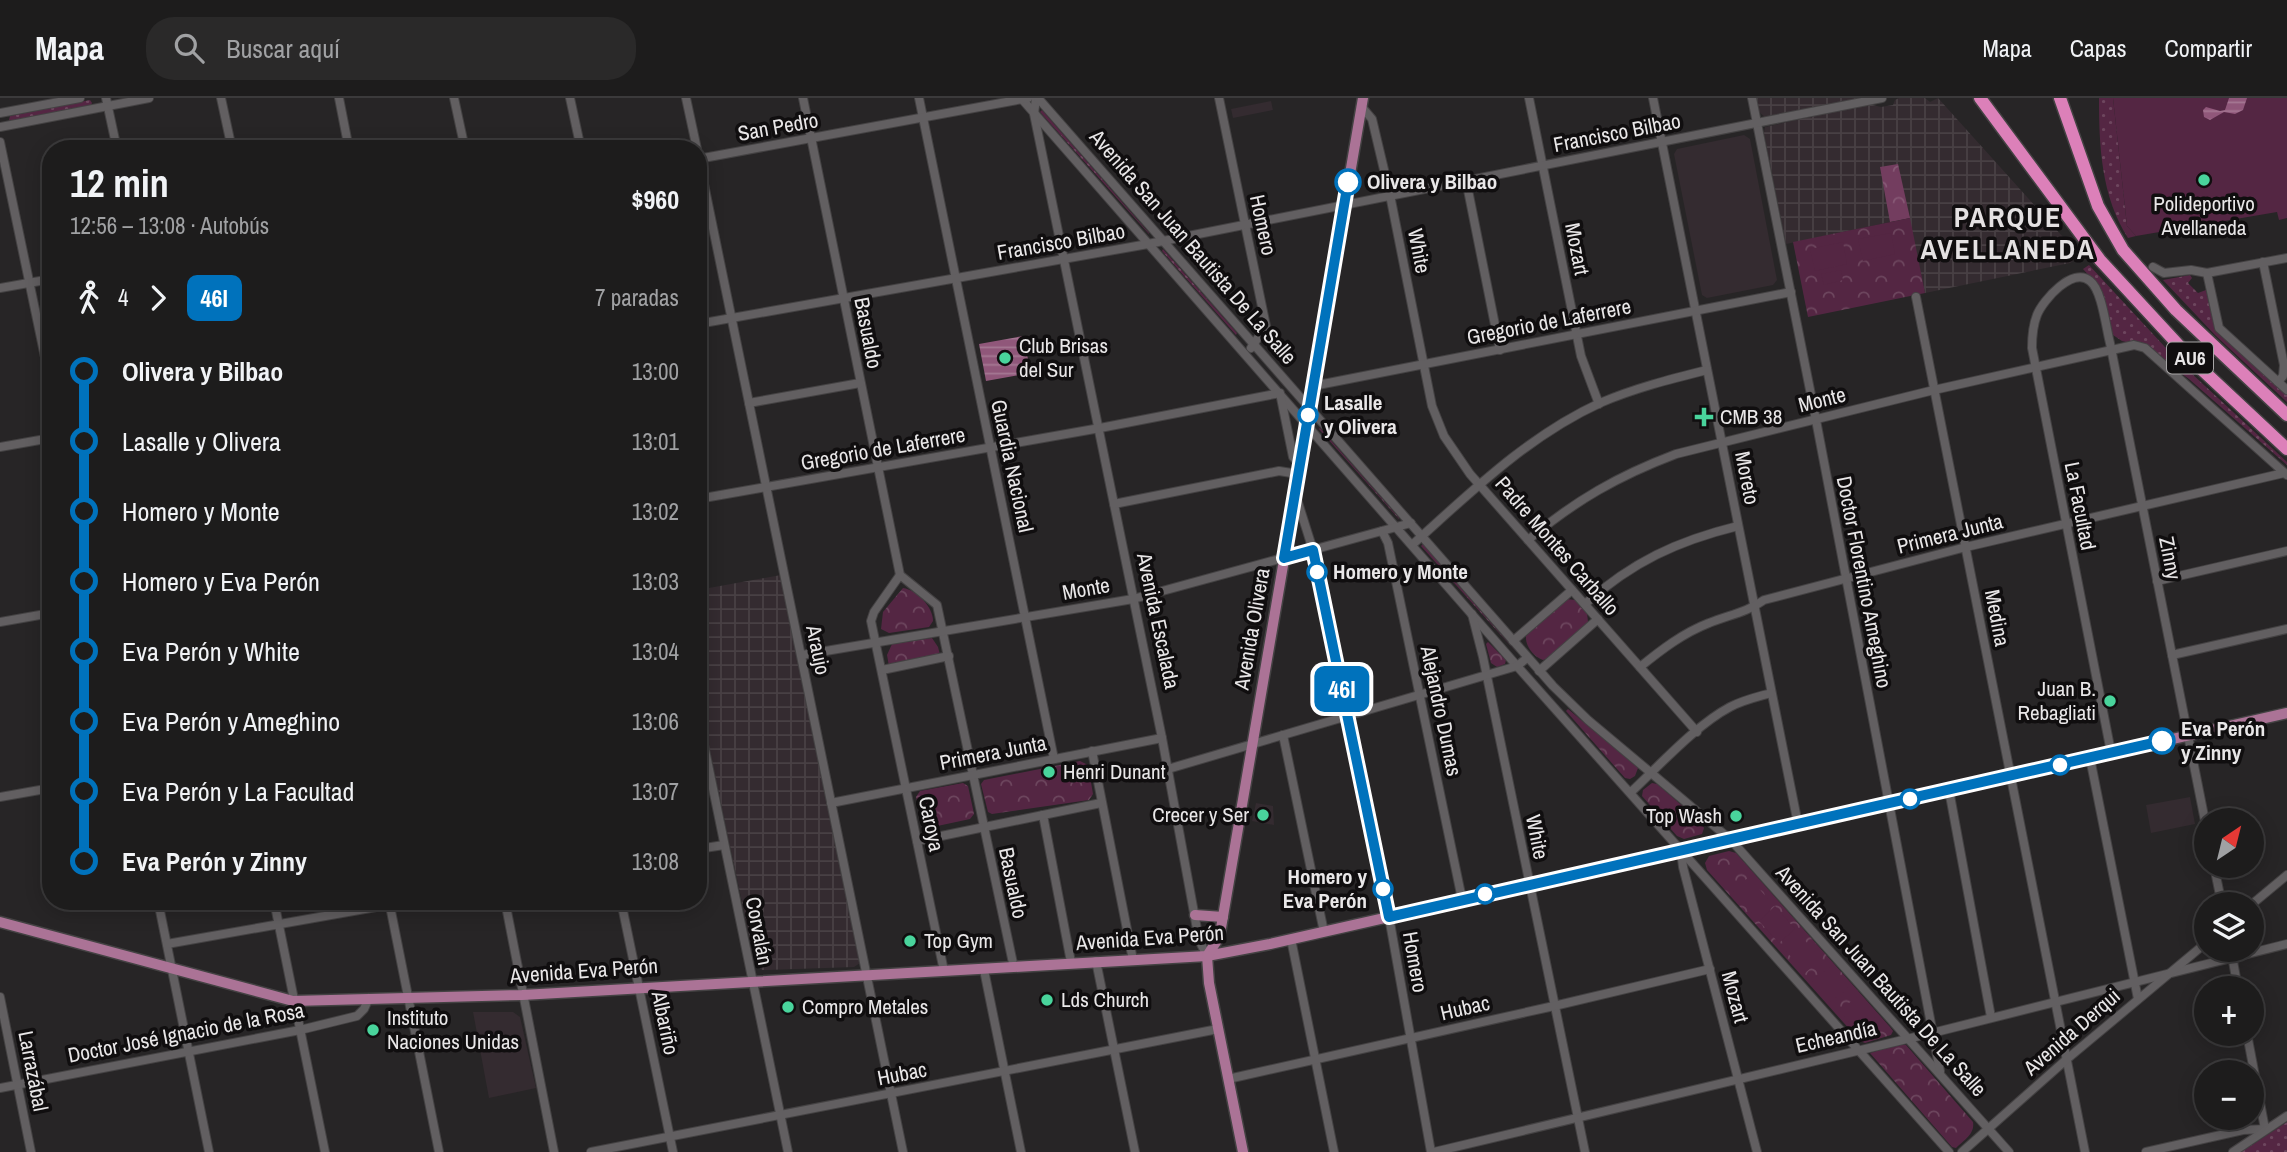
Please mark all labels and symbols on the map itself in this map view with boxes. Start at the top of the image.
street label: San Pedro [735,105,821,148]
street label: Francisco Bilbao [1551,106,1683,159]
street label: Avenida San Juan Bautista De La Salle [1083,122,1303,370]
place label: Olivera y Bilbao [1367,167,1497,196]
marker: Olivera y Bilbao [1335,169,1361,195]
marker: Polideportivo Avellaneda [2196,172,2212,188]
place label: Polideportivo Avellaneda [2153,189,2255,242]
street label: Homero [1243,192,1284,258]
district label: PARQUE AVELLANEDA [1920,198,2096,268]
street label: Francisco Bilbao [995,216,1127,267]
street label: Mozart [1558,220,1597,278]
street label: White [1401,226,1438,276]
street label: Gregorio de Laferrere [1464,291,1633,352]
street label: Basualdo [847,295,890,371]
place label: Club Brisas del Sur [1019,331,1108,384]
road number: AU6 [2167,342,2213,374]
marker: Club Brisas del Sur [997,350,1013,366]
street label: Monte [1795,380,1849,419]
place label: Lasalle y Olivera [1324,388,1397,441]
street label: Guardia Nacional [984,397,1041,535]
place label: CMB 38 [1720,402,1782,431]
marker: Lasalle y Olivera [1298,405,1318,425]
marker: CMB 38 [1694,407,1714,427]
street label: Gregorio de Laferrere [798,420,967,477]
street label: Moreto [1728,449,1767,507]
street label: La Facultad [2058,459,2103,552]
street label: Padre Montes Carballo [1489,470,1626,622]
street label: Doctor Florentino Ameghino [1830,473,1899,690]
street label: Primera Junta [1894,506,2006,561]
street label: Zinny [2152,534,2189,582]
street label: Avenida Escalada [1130,549,1187,692]
place label: Homero y Monte [1333,557,1468,586]
marker: Homero y Monte [1307,562,1327,582]
street label: Avenida Olivera [1226,565,1277,693]
street label: Monte [1060,570,1112,607]
street label: Medina [1978,587,2017,649]
street label: Araujo [799,622,838,677]
street label: Alejandro Dumas [1413,642,1469,779]
line badge: 46I [1302,666,1382,712]
place label: Juan B. Rebagliati [2018,674,2096,727]
marker: Juan B. Rebagliati [2102,693,2118,709]
place label: Eva Perón y Zinny [2181,714,2265,767]
street label: Primera Junta [937,728,1049,777]
marker: Eva Perón y Zinny [2149,728,2175,754]
unlabelled marker [2050,755,2070,775]
place label: Henri Dunant [1063,757,1166,786]
marker: Henri Dunant [1041,764,1057,780]
unlabelled marker [1900,789,1920,809]
street label: Caroya [912,794,952,854]
place label: Crecer y Ser [1152,800,1249,829]
place label: Top Wash [1646,801,1722,830]
marker: Crecer y Ser [1255,807,1271,823]
marker: Top Wash [1728,808,1744,824]
north arrow [2194,808,2264,878]
street label: White [1519,812,1556,862]
street label: Basualdo [992,845,1035,921]
street label: Avenida San Juan Bautista De La Salle [1769,858,1993,1103]
place label: Homero y Eva Perón [1283,862,1367,915]
marker: Homero y Eva Perón [1373,879,1393,899]
unlabelled marker [1475,884,1495,904]
street label: Corvalán [739,894,780,967]
street label: Avenida Eva Perón [1074,918,1225,957]
place label: Top Gym [924,926,993,955]
street label: Homero [1396,929,1435,995]
marker: Top Gym [902,933,918,949]
street label: Avenida Eva Perón [508,951,659,990]
street label: Mozart [1715,968,1756,1026]
street label: Avenida Derqui [2016,982,2126,1082]
place label: Lds Church [1061,985,1149,1014]
street label: Albariño [644,988,686,1057]
street label: Hubac [1437,988,1492,1027]
place label: Compro Metales [802,992,928,1021]
marker: Lds Church [1039,992,1055,1008]
street label: Doctor José Ignacio de la Rosa [65,995,307,1070]
marker: Compro Metales [780,999,796,1015]
place label: Instituto Naciones Unidas [387,1003,519,1056]
street label: Echeandía [1793,1013,1880,1060]
marker: Instituto Naciones Unidas [365,1022,381,1038]
street label: Larrazábal [11,1028,55,1114]
street label: Hubac [875,1055,929,1092]

